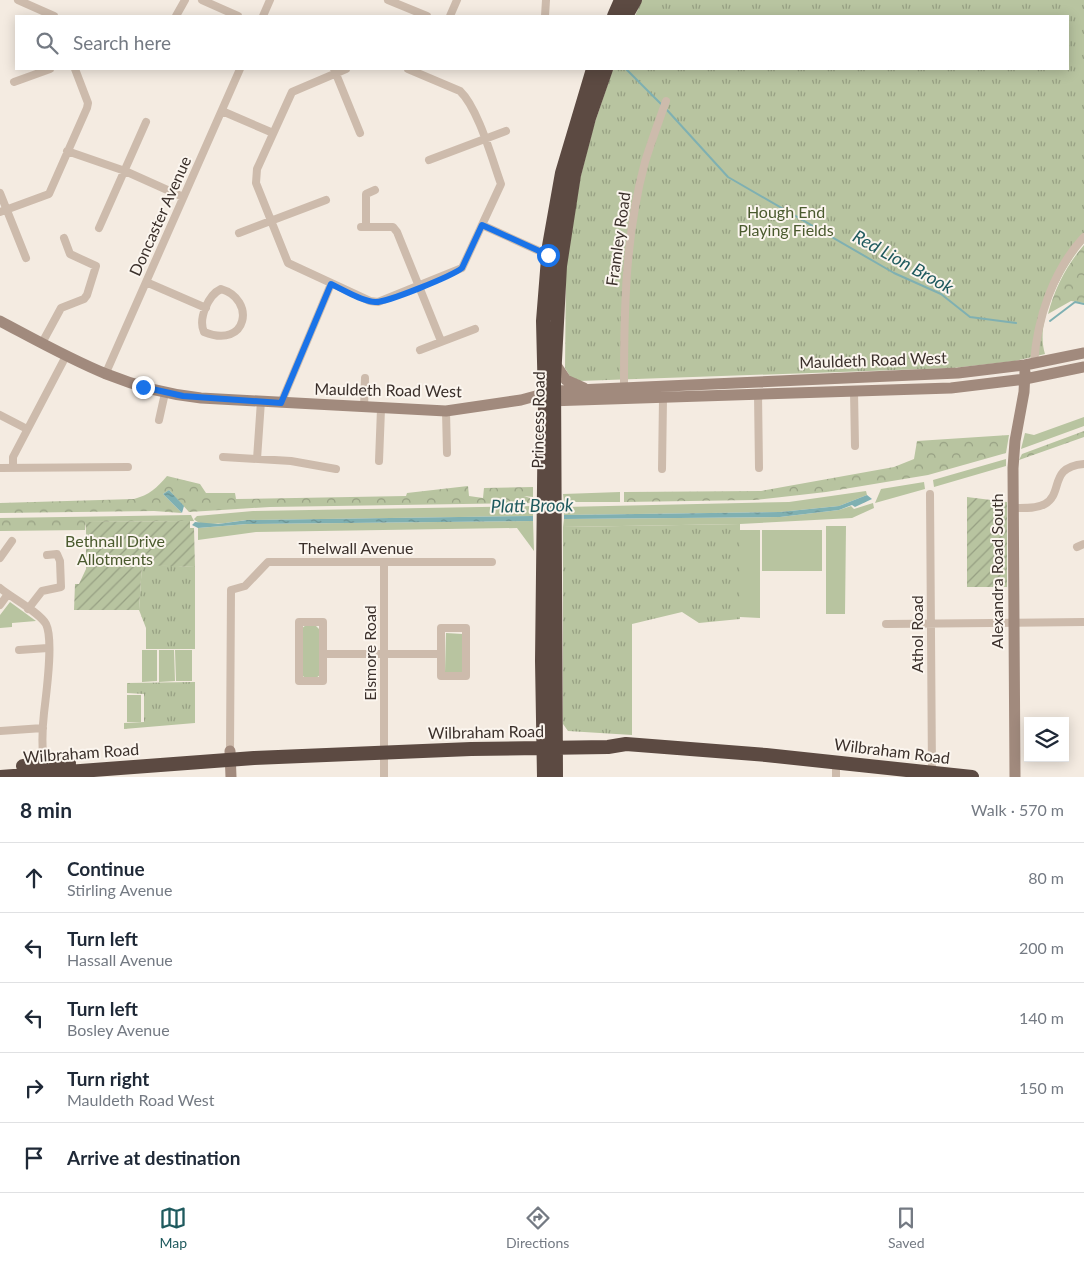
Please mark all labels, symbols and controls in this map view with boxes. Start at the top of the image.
search box [15,15,1069,70]
icon: search [33,29,61,57]
text: Search here [73,31,171,54]
street label: Doncaster Avenue [125,153,194,278]
street label: Framley Road [602,191,633,287]
park label: Hough End Playing Fields [738,202,834,239]
water label: Red Lion Brook [849,224,958,298]
route start [537,244,560,267]
street label: Mauldeth Road West [799,347,947,372]
street label: Princess Road [527,371,548,469]
route end [132,376,155,399]
street label: Mauldeth Road West [314,379,462,400]
water label: Platt Brook [490,493,574,517]
street label: Alexandra Road South [987,493,1006,649]
park label: Bethnall Drive Allotments [65,531,165,568]
street label: Thelwall Avenue [299,538,413,557]
street label: Athol Road [907,595,926,673]
street label: Elsmore Road [360,605,379,701]
map controls [1024,717,1069,762]
button: layers [1024,717,1069,762]
street label: Wilbraham Road [428,721,544,742]
street label: Wilbraham Road [833,734,951,767]
street label: Wilbraham Road [22,739,140,766]
text: 8 min [20,797,72,822]
text: Walk · 570 m [971,800,1064,819]
text: Continue [67,857,145,880]
icon: ahead [20,864,48,892]
text: 80 m [1028,868,1064,887]
text: Stirling Avenue [67,880,172,899]
text: Turn left [67,927,138,950]
icon: left [20,934,48,962]
text: 200 m [1019,938,1064,957]
text: Hassall Avenue [67,950,173,969]
text: Turn left [67,997,138,1020]
icon: left [20,1004,48,1032]
text: 140 m [1019,1008,1064,1027]
text: Bosley Avenue [67,1020,170,1039]
text: Turn right [67,1067,149,1090]
icon: right [20,1074,48,1102]
text: 150 m [1019,1078,1064,1097]
text: Mauldeth Road West [67,1090,215,1109]
icon: arrive [20,1144,48,1172]
text: Arrive at destination [67,1146,240,1169]
tab: Map [159,1204,187,1251]
tab: Directions [506,1204,569,1251]
tab: Saved [888,1204,925,1251]

